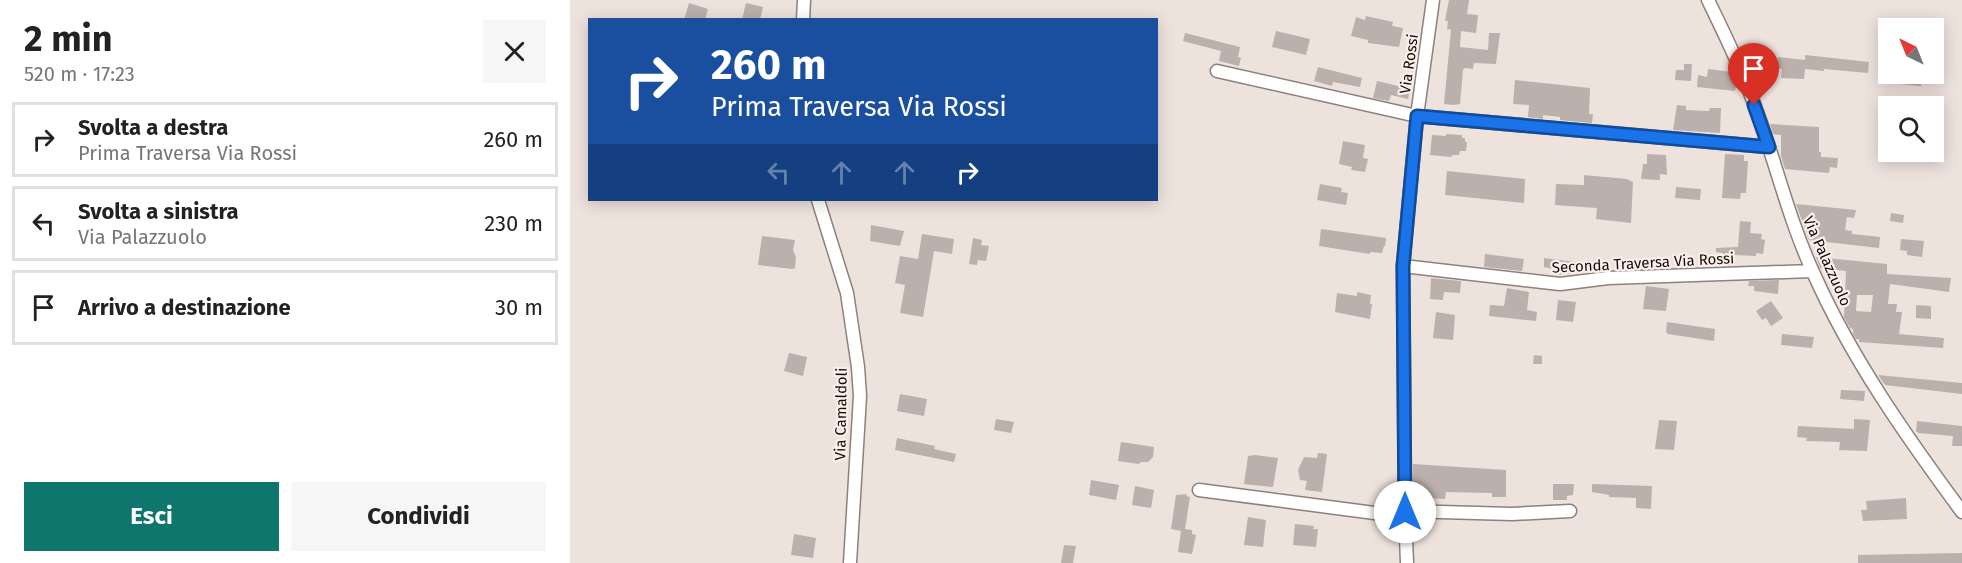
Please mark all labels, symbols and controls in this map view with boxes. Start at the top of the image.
text: 2 min [24,17,113,61]
north arrow [1878,18,1944,84]
map controls [1878,18,1944,162]
button: close [483,20,546,83]
street label: Via Rossi [1396,33,1422,95]
text: 260 m [711,40,826,90]
icon: right [612,42,690,120]
pin [1728,43,1779,105]
icon: arrive [1737,52,1770,85]
text: 520 m · 17:23 [24,62,135,86]
text: Prima Traversa Via Rossi [711,91,1007,123]
button: search [1878,96,1944,162]
text: Svolta a destra [78,114,228,141]
icon: right [27,123,60,156]
text: 260 m [483,126,543,153]
text: Prima Traversa Via Rossi [78,141,297,165]
icon: left [762,156,795,189]
icon: ahead [825,156,858,189]
icon: ahead [888,156,921,189]
icon: right [951,156,984,189]
text: Svolta a sinistra [78,198,239,225]
icon: left [27,207,60,240]
text: 230 m [484,210,543,237]
street label: Via Palazzuolo [1799,213,1855,309]
text: Via Palazzuolo [78,225,207,249]
street label: Seconda Traversa Via Rossi [1551,249,1735,277]
icon: arrive [27,291,60,324]
text: Arrivo a destinazione [78,294,291,321]
text: 30 m [495,294,543,321]
street label: Via Camaldoli [831,368,851,460]
position arrow [1373,480,1437,544]
button: Esci [24,482,279,551]
button: Condividi [291,482,546,551]

